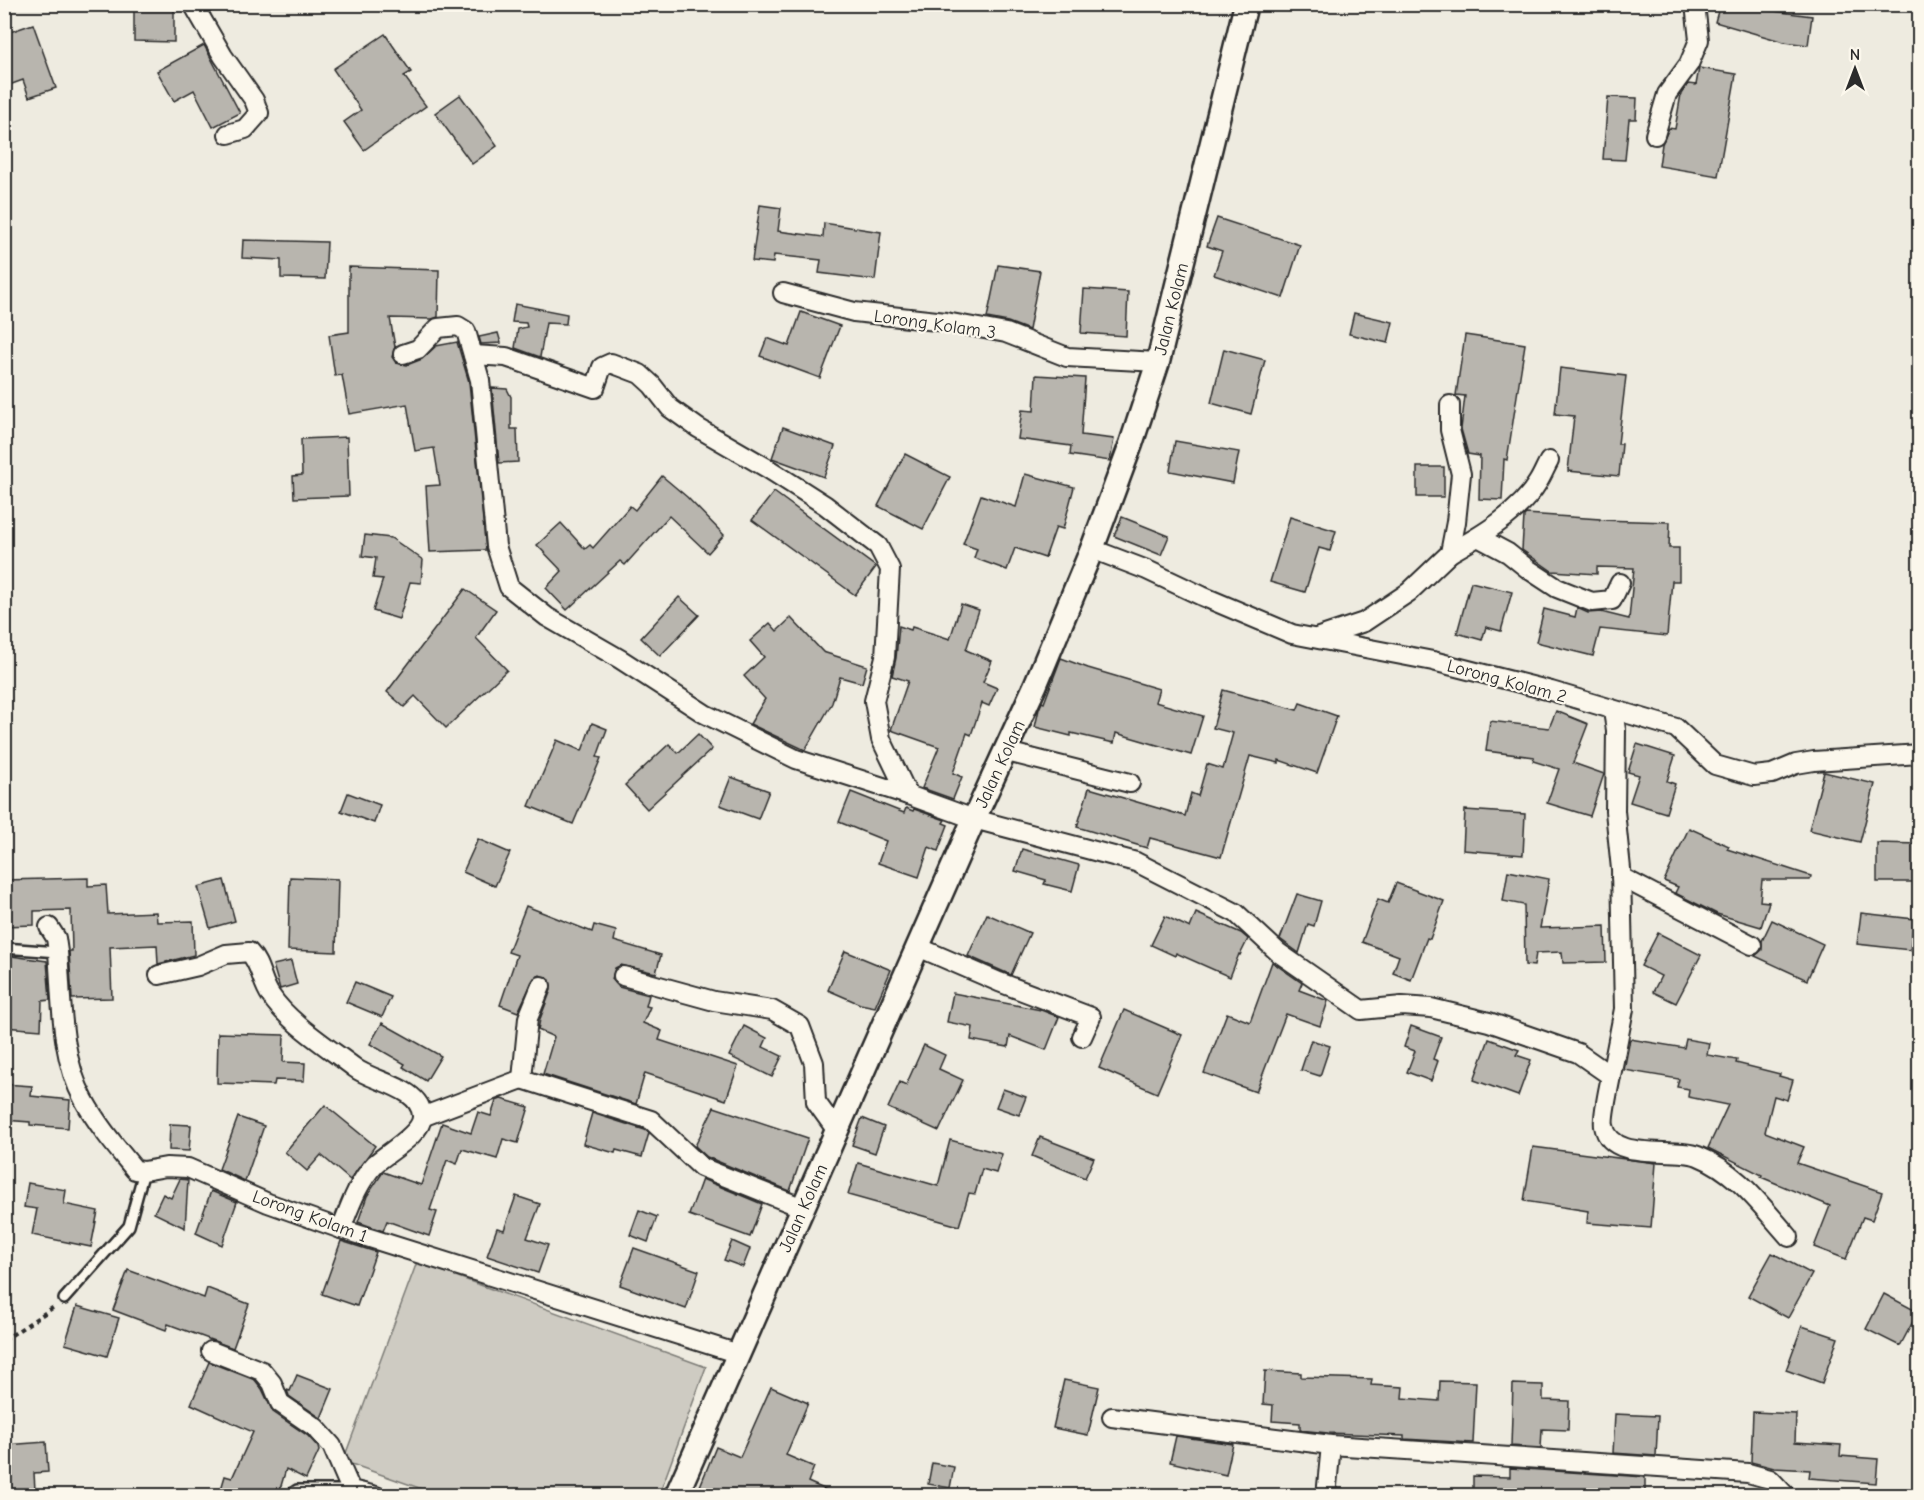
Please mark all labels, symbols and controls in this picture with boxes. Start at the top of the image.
north arrow [1825,39,1885,99]
text: N [1850,46,1860,64]
street label: Jalan Kolam [1150,261,1193,357]
street label: Lorong Kolam 3 [873,306,997,343]
street label: Lorong Kolam 2 [1445,655,1569,708]
street label: Jalan Kolam [971,717,1030,811]
street label: Jalan Kolam [775,1161,832,1256]
street label: Lorong Kolam 1 [249,1186,370,1247]

